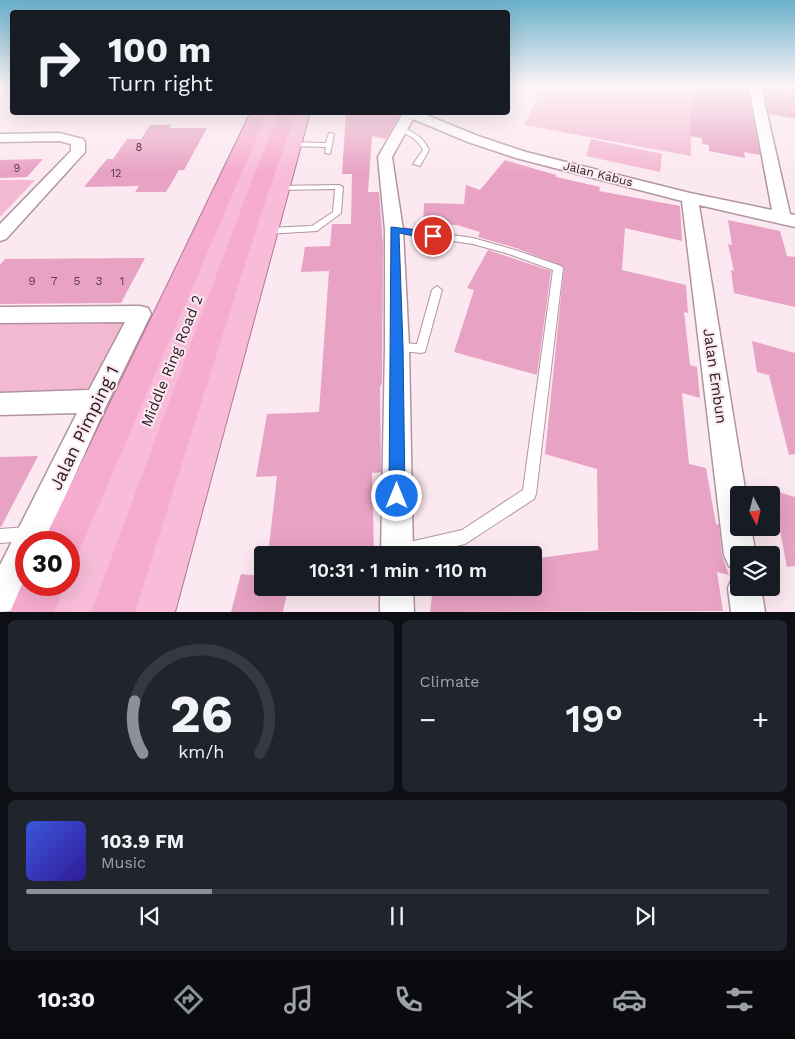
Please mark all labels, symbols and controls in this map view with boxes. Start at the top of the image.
text: 100 m [108,29,211,71]
icon: right [25,30,90,95]
text: Turn right [108,71,213,96]
house number: 8 [136,141,143,154]
street label: Jalan Kabus [562,159,634,189]
house number: 9 [14,162,21,175]
house number: 12 [111,167,121,180]
pin [412,215,454,257]
icon: arrive [419,222,447,250]
house number: 9 [28,274,36,288]
house number: 7 [51,274,58,288]
house number: 5 [74,274,81,288]
house number: 3 [96,274,103,288]
house number: 1 [120,274,124,288]
street label: Middle Ring Road 2 [137,292,207,430]
street label: Jalan Embun [699,327,731,425]
street label: Jalan Pimping 1 [44,362,123,493]
position arrow [370,469,422,521]
north arrow [730,486,780,536]
map controls [730,486,780,596]
speed limit sign: 30 [15,531,80,596]
button: layers [730,546,780,596]
text: 10:31 · 1 min · 110 m [309,559,487,582]
text: Climate [420,672,480,691]
text: 26 [169,684,232,745]
text: 19° [565,697,623,741]
text: − [420,703,436,736]
text: + [752,703,769,736]
text: km/h [178,741,224,762]
text: 103.9 FM [101,830,184,853]
text: Music [101,853,146,872]
icon: previous [136,902,164,930]
icon: pause [383,902,411,930]
icon: next [631,902,659,930]
icon: directions [171,982,206,1017]
icon: music [281,982,316,1017]
icon: phone [391,982,426,1017]
icon: climate [502,982,537,1017]
icon: car [612,982,647,1017]
icon: filters [722,982,757,1017]
text: 10:30 [38,987,95,1012]

